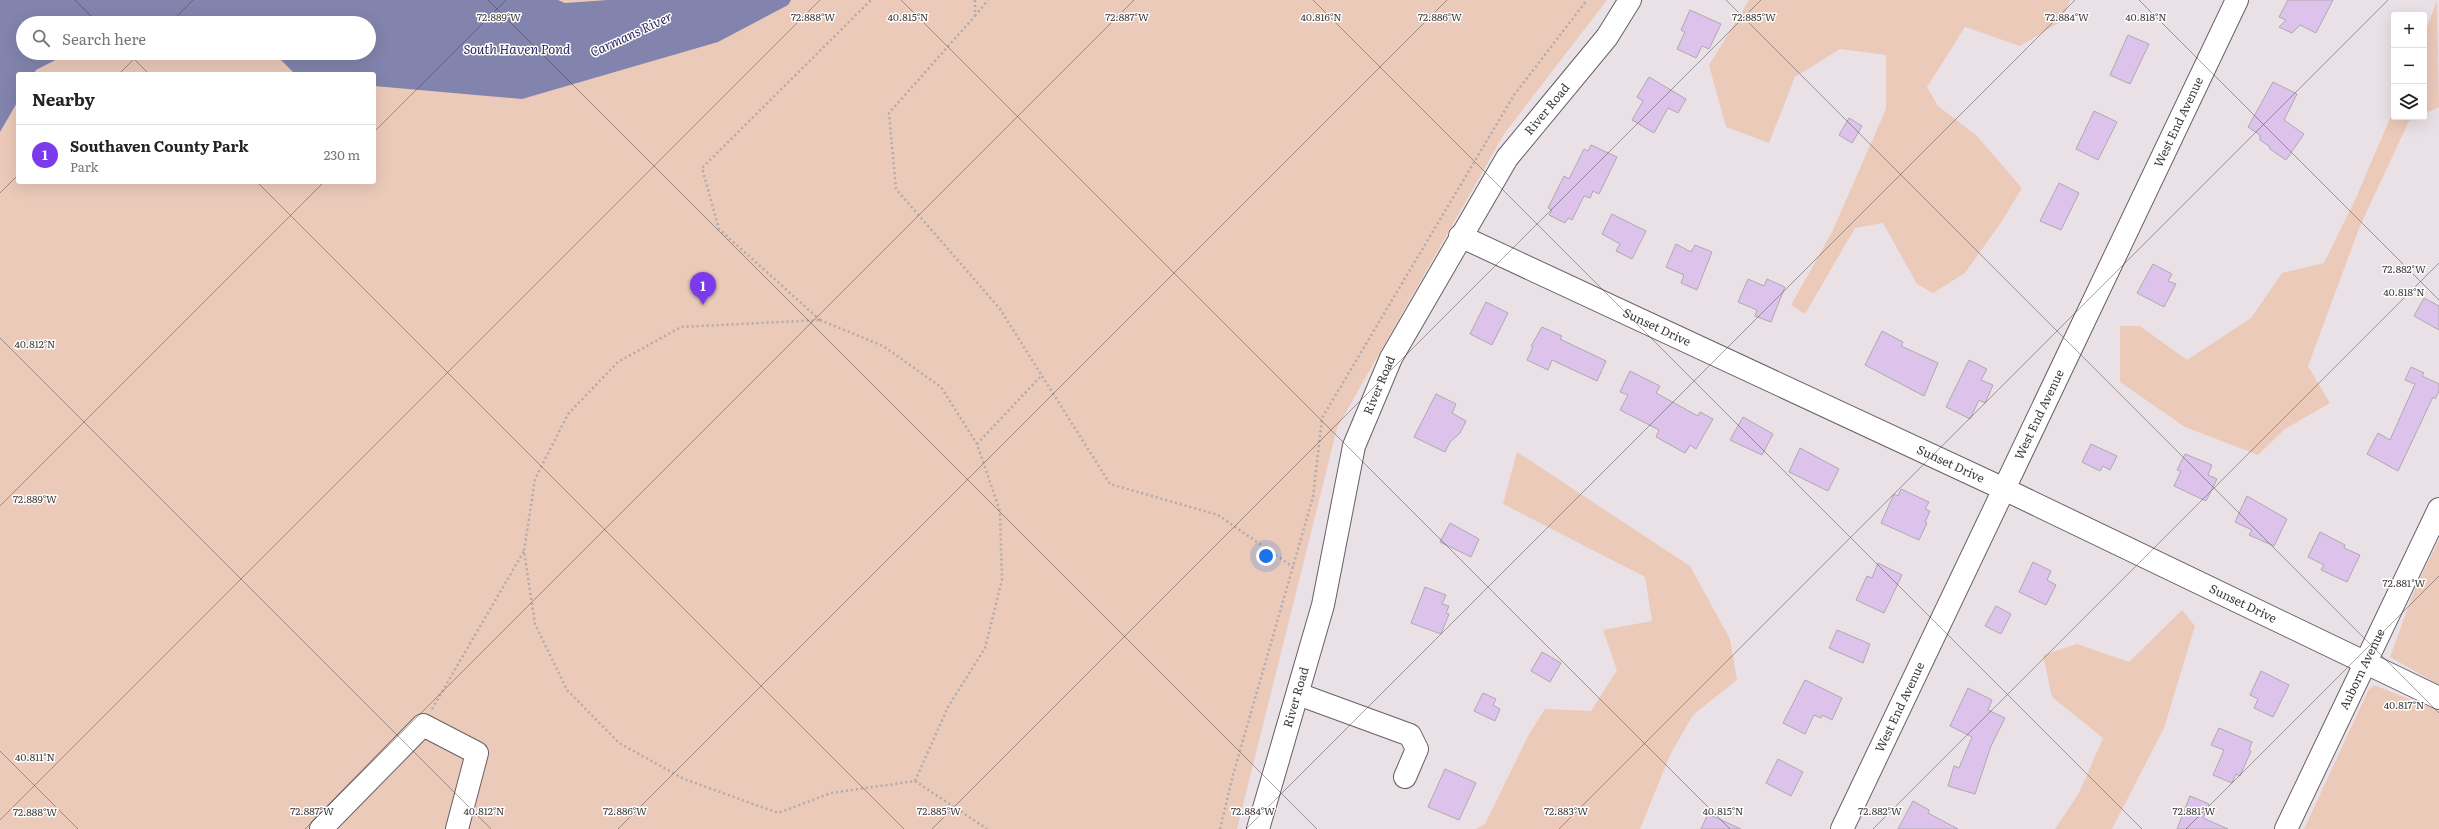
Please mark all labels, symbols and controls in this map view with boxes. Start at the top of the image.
water label: Carmans River [587,6,675,61]
text: 72.889°W [477,9,521,24]
text: 72.888°W [791,9,835,24]
text: 40.815°N [888,9,928,24]
text: 72.887°W [1105,9,1149,24]
text: 40.816°N [1300,9,1342,24]
text: 72.886°W [1418,9,1462,24]
text: 72.885°W [1732,9,1776,24]
text: 72.884°W [2045,9,2089,24]
text: 40.818°N [2125,9,2167,24]
map controls [2391,12,2427,120]
button: + [2391,12,2427,48]
search box [16,16,376,60]
icon: search [30,27,52,49]
text: Search here [62,27,146,50]
water label: South Haven Pond [464,39,571,58]
button: − [2391,48,2427,84]
street label: West End Avenue [2149,74,2207,170]
street label: River Road [1520,78,1574,139]
button: layers [2391,84,2427,120]
text: Nearby [32,86,95,111]
text: Southaven County Park [70,134,249,157]
text: 1 [42,145,48,164]
text: 230 m [324,145,360,164]
text: Park [70,157,99,176]
text: 72.882°W [2382,261,2426,276]
pin: 1 [690,272,716,305]
text: 40.818°N [2383,284,2425,299]
street label: Sunset Drive [1620,303,1694,350]
text: 40.812°N [15,336,55,351]
street label: River Road [1358,352,1399,417]
street label: West End Avenue [2009,366,2068,462]
street label: Sunset Drive [1914,440,1988,487]
text: 72.889°W [13,491,57,506]
your location [1256,546,1276,566]
text: 72.881°W [2383,575,2425,590]
street label: Sunset Drive [2207,579,2280,627]
street label: Auborn Avenue [2334,625,2389,713]
street label: West End Avenue [1870,659,1928,755]
street label: River Road [1278,664,1313,730]
text: 40.817°N [2384,697,2424,712]
text: 40.811°N [15,749,55,764]
text: 72.887°W [290,803,334,818]
text: 40.812°N [464,803,504,818]
text: 72.886°W [603,803,647,818]
text: 72.885°W [917,803,961,818]
text: 72.884°W [1231,803,1275,818]
text: 72.883°W [1544,803,1588,818]
text: 40.815°N [1703,803,1743,818]
text: 72.882°W [1858,803,1902,818]
text: 72.881°W [2173,803,2215,818]
text: 72.888°W [13,804,57,819]

